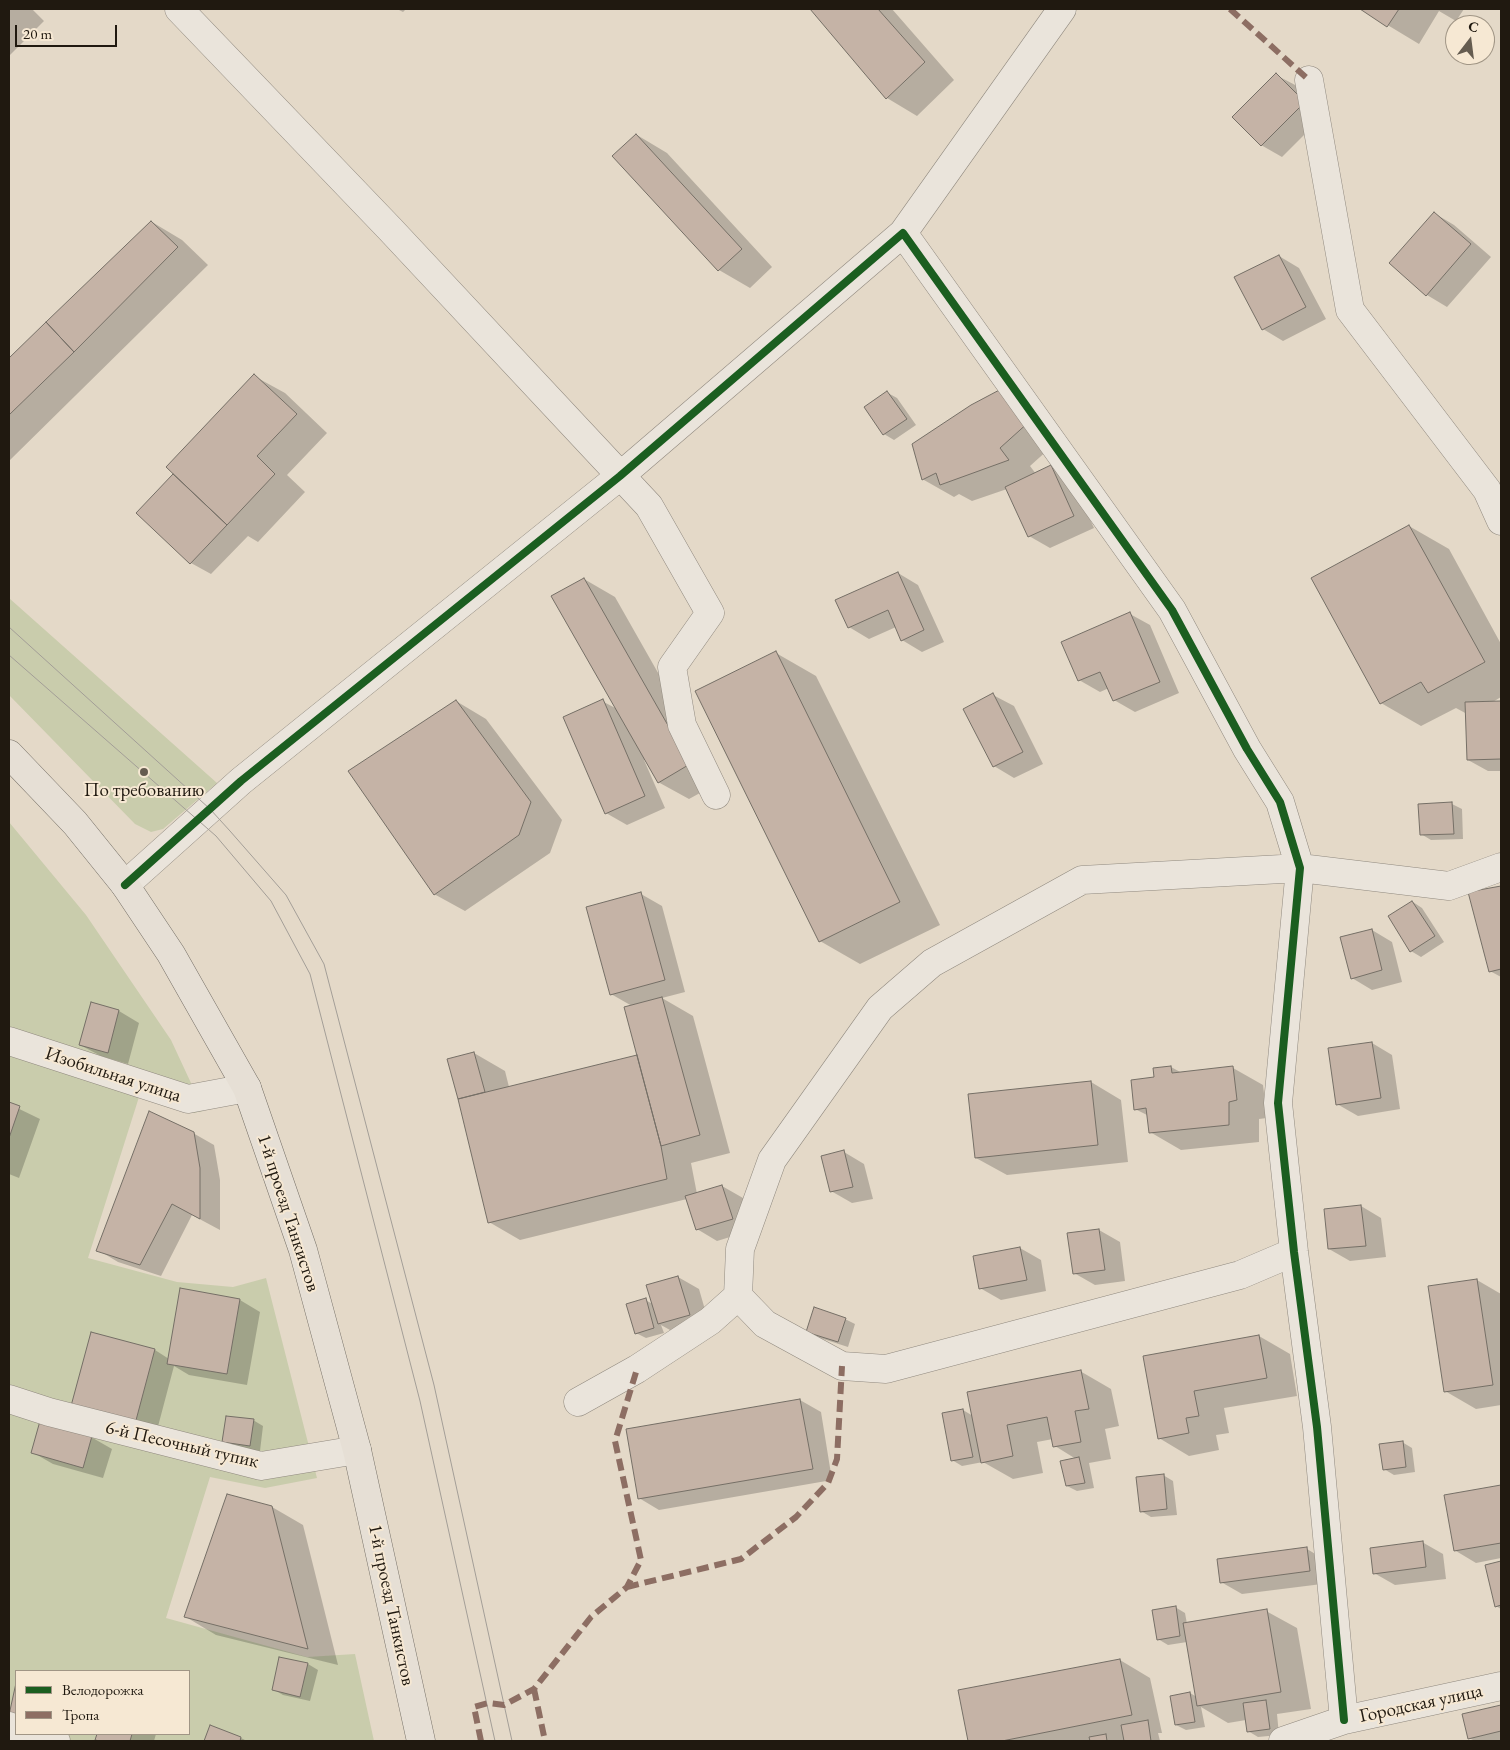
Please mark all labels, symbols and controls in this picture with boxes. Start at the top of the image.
scale bar [18,15,120,47]
north arrow [1445,15,1495,65]
text: С [1466,16,1481,36]
text: 20 m [23,24,52,43]
marker: По требованию [138,766,150,778]
place label: По требованию [84,780,204,802]
street label: Изобильная улица [42,1042,184,1108]
street label: 1-й проезд Танкистов [252,1131,324,1295]
street label: 6-й Песочный тупик [103,1416,261,1474]
street label: 1-й проезд Танкистов [363,1522,419,1688]
legend [15,1670,190,1735]
text: Велодорожка [62,1680,143,1699]
street label: Городская улица [1357,1680,1485,1728]
text: Тропа [62,1705,99,1724]

